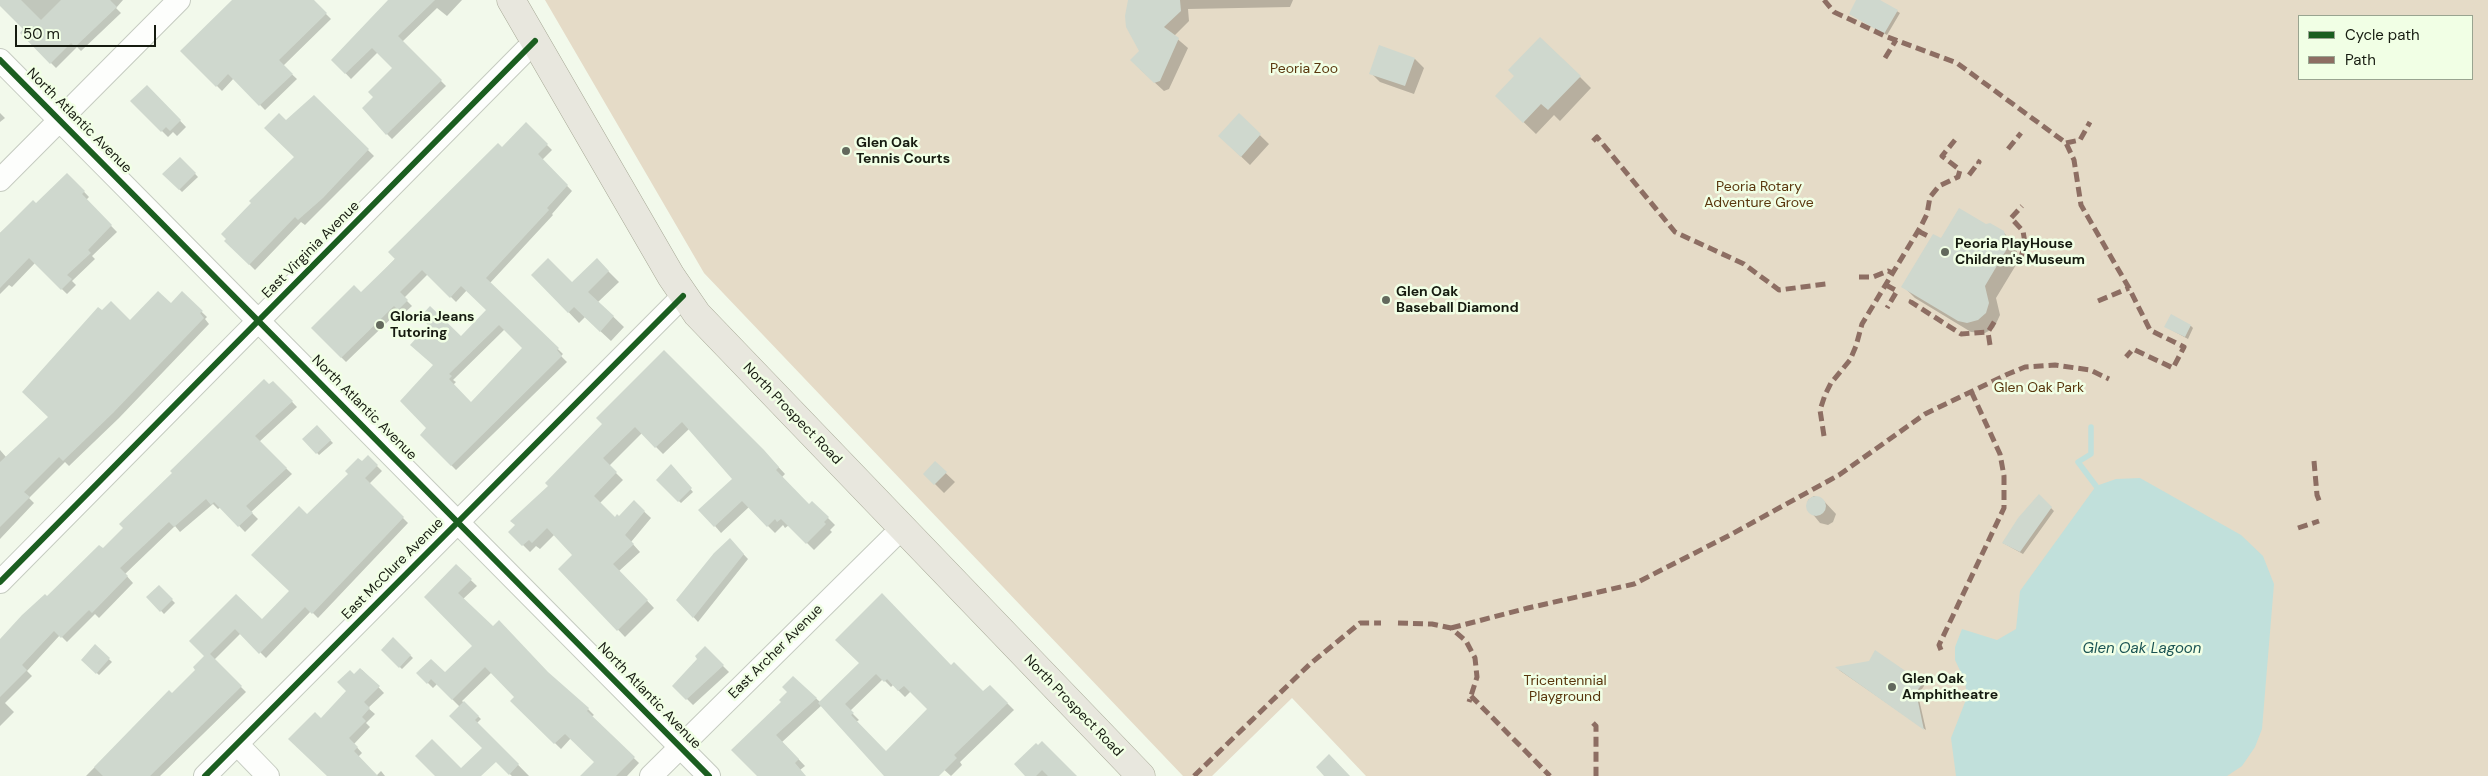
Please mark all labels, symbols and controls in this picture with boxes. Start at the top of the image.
scale bar [18,15,159,47]
legend [2298,15,2473,80]
text: 50 m [23,24,60,44]
text: Cycle path [2345,25,2420,45]
text: Path [2345,50,2376,70]
park label: Peoria Zoo [1270,61,1338,77]
street label: North Atlantic Avenue [23,65,135,177]
place label: Glen Oak Tennis Courts [856,135,950,168]
marker: Glen Oak Tennis Courts [840,145,852,157]
park label: Peoria Rotary Adventure Grove [1704,179,1814,212]
street label: East Virginia Avenue [259,198,363,302]
place label: Peoria PlayHouse Children's Museum [1955,236,2085,268]
marker: Peoria PlayHouse Children's Museum [1939,246,1951,258]
place label: Glen Oak Baseball Diamond [1396,284,1519,316]
marker: Glen Oak Baseball Diamond [1380,294,1392,306]
place label: Gloria Jeans Tutoring [390,309,475,342]
marker: Gloria Jeans Tutoring [374,319,386,331]
street label: North Atlantic Avenue [308,352,420,464]
street label: North Prospect Road [739,360,845,468]
park label: Glen Oak Park [1994,380,2084,396]
street label: East McClure Avenue [339,515,447,623]
street label: East Archer Avenue [725,601,827,703]
street label: North Atlantic Avenue [594,639,704,753]
water label: Glen Oak Lagoon [2083,640,2201,658]
street label: North Prospect Road [1020,652,1126,760]
place label: Glen Oak Amphitheatre [1902,671,1998,704]
park label: Tricentennial Playground [1523,673,1607,706]
marker: Glen Oak Amphitheatre [1886,681,1898,693]

